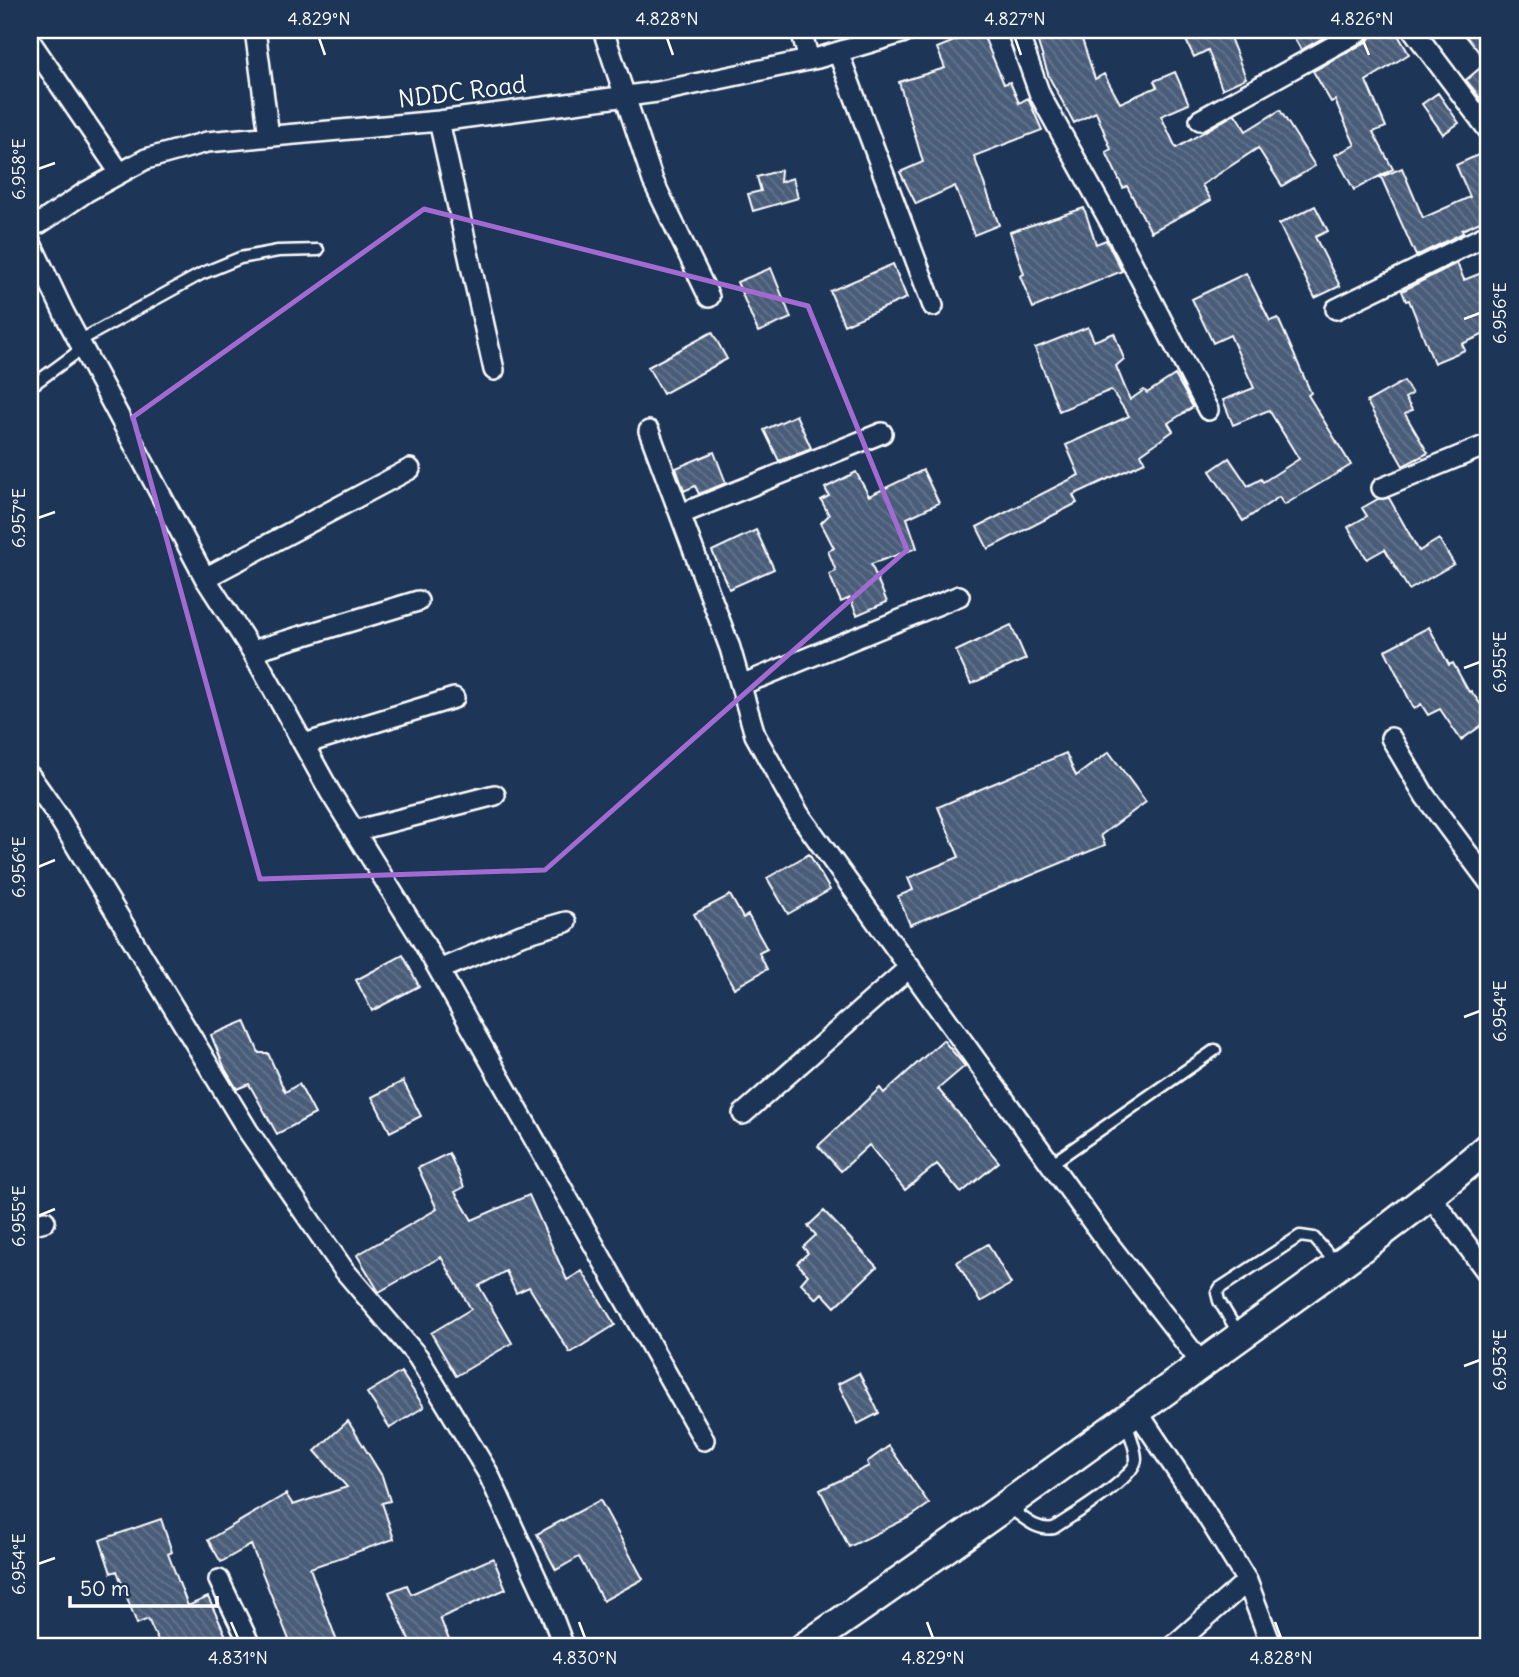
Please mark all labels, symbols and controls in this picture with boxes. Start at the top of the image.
text: 4.829°N [287,7,351,30]
text: 4.828°N [635,7,699,30]
text: 4.827°N [984,7,1046,30]
text: 4.826°N [1330,7,1394,30]
street label: NDDC Road [396,68,527,114]
text: 6.958°E [7,138,30,200]
text: 6.956°E [1488,282,1511,344]
text: 6.957°E [7,488,30,548]
text: 6.955°E [1488,631,1511,693]
text: 6.956°E [7,836,30,898]
text: 6.954°E [1488,980,1511,1042]
text: 6.955°E [7,1185,30,1247]
text: 6.953°E [1488,1329,1511,1391]
text: 6.954°E [7,1533,30,1595]
scale bar [70,1565,217,1609]
text: 50 m [80,1575,129,1602]
text: 4.831°N [208,1646,268,1669]
text: 4.830°N [552,1646,618,1669]
text: 4.829°N [901,1646,965,1669]
text: 4.828°N [1249,1646,1313,1669]

